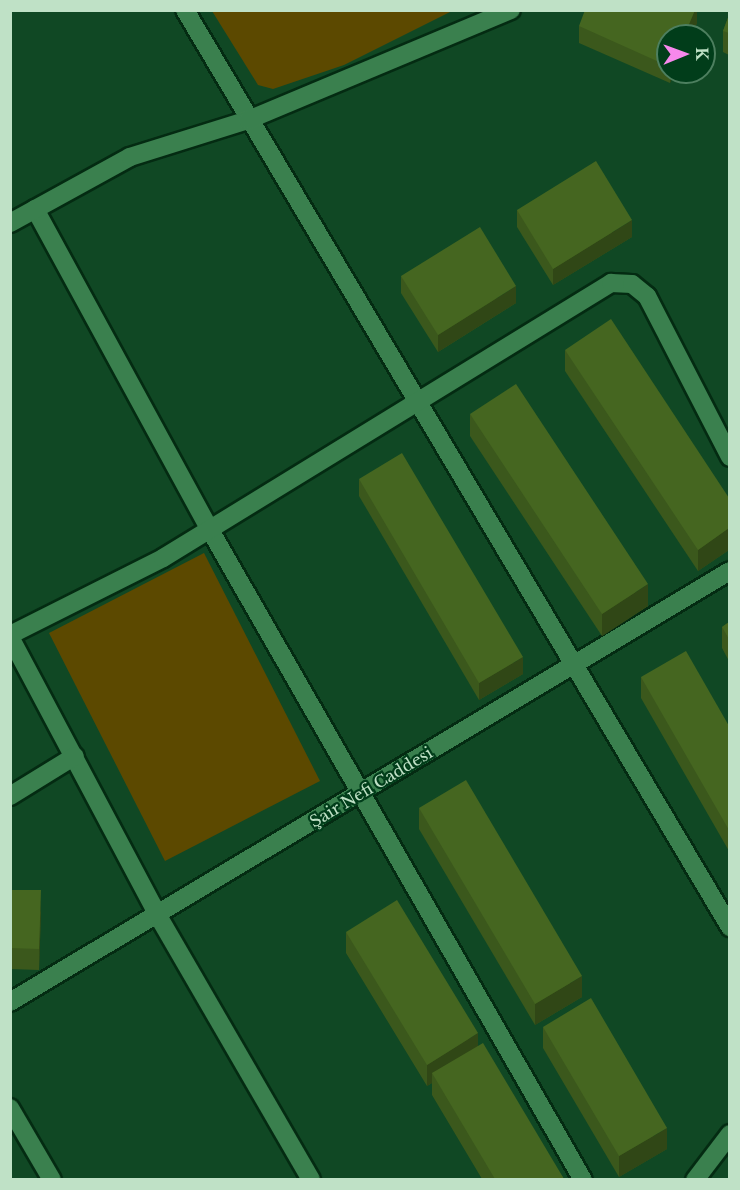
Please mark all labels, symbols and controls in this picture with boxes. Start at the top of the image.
north arrow [656,24,716,84]
text: K [692,47,712,60]
street label: Şair Nefi Caddesi [306,743,436,831]

